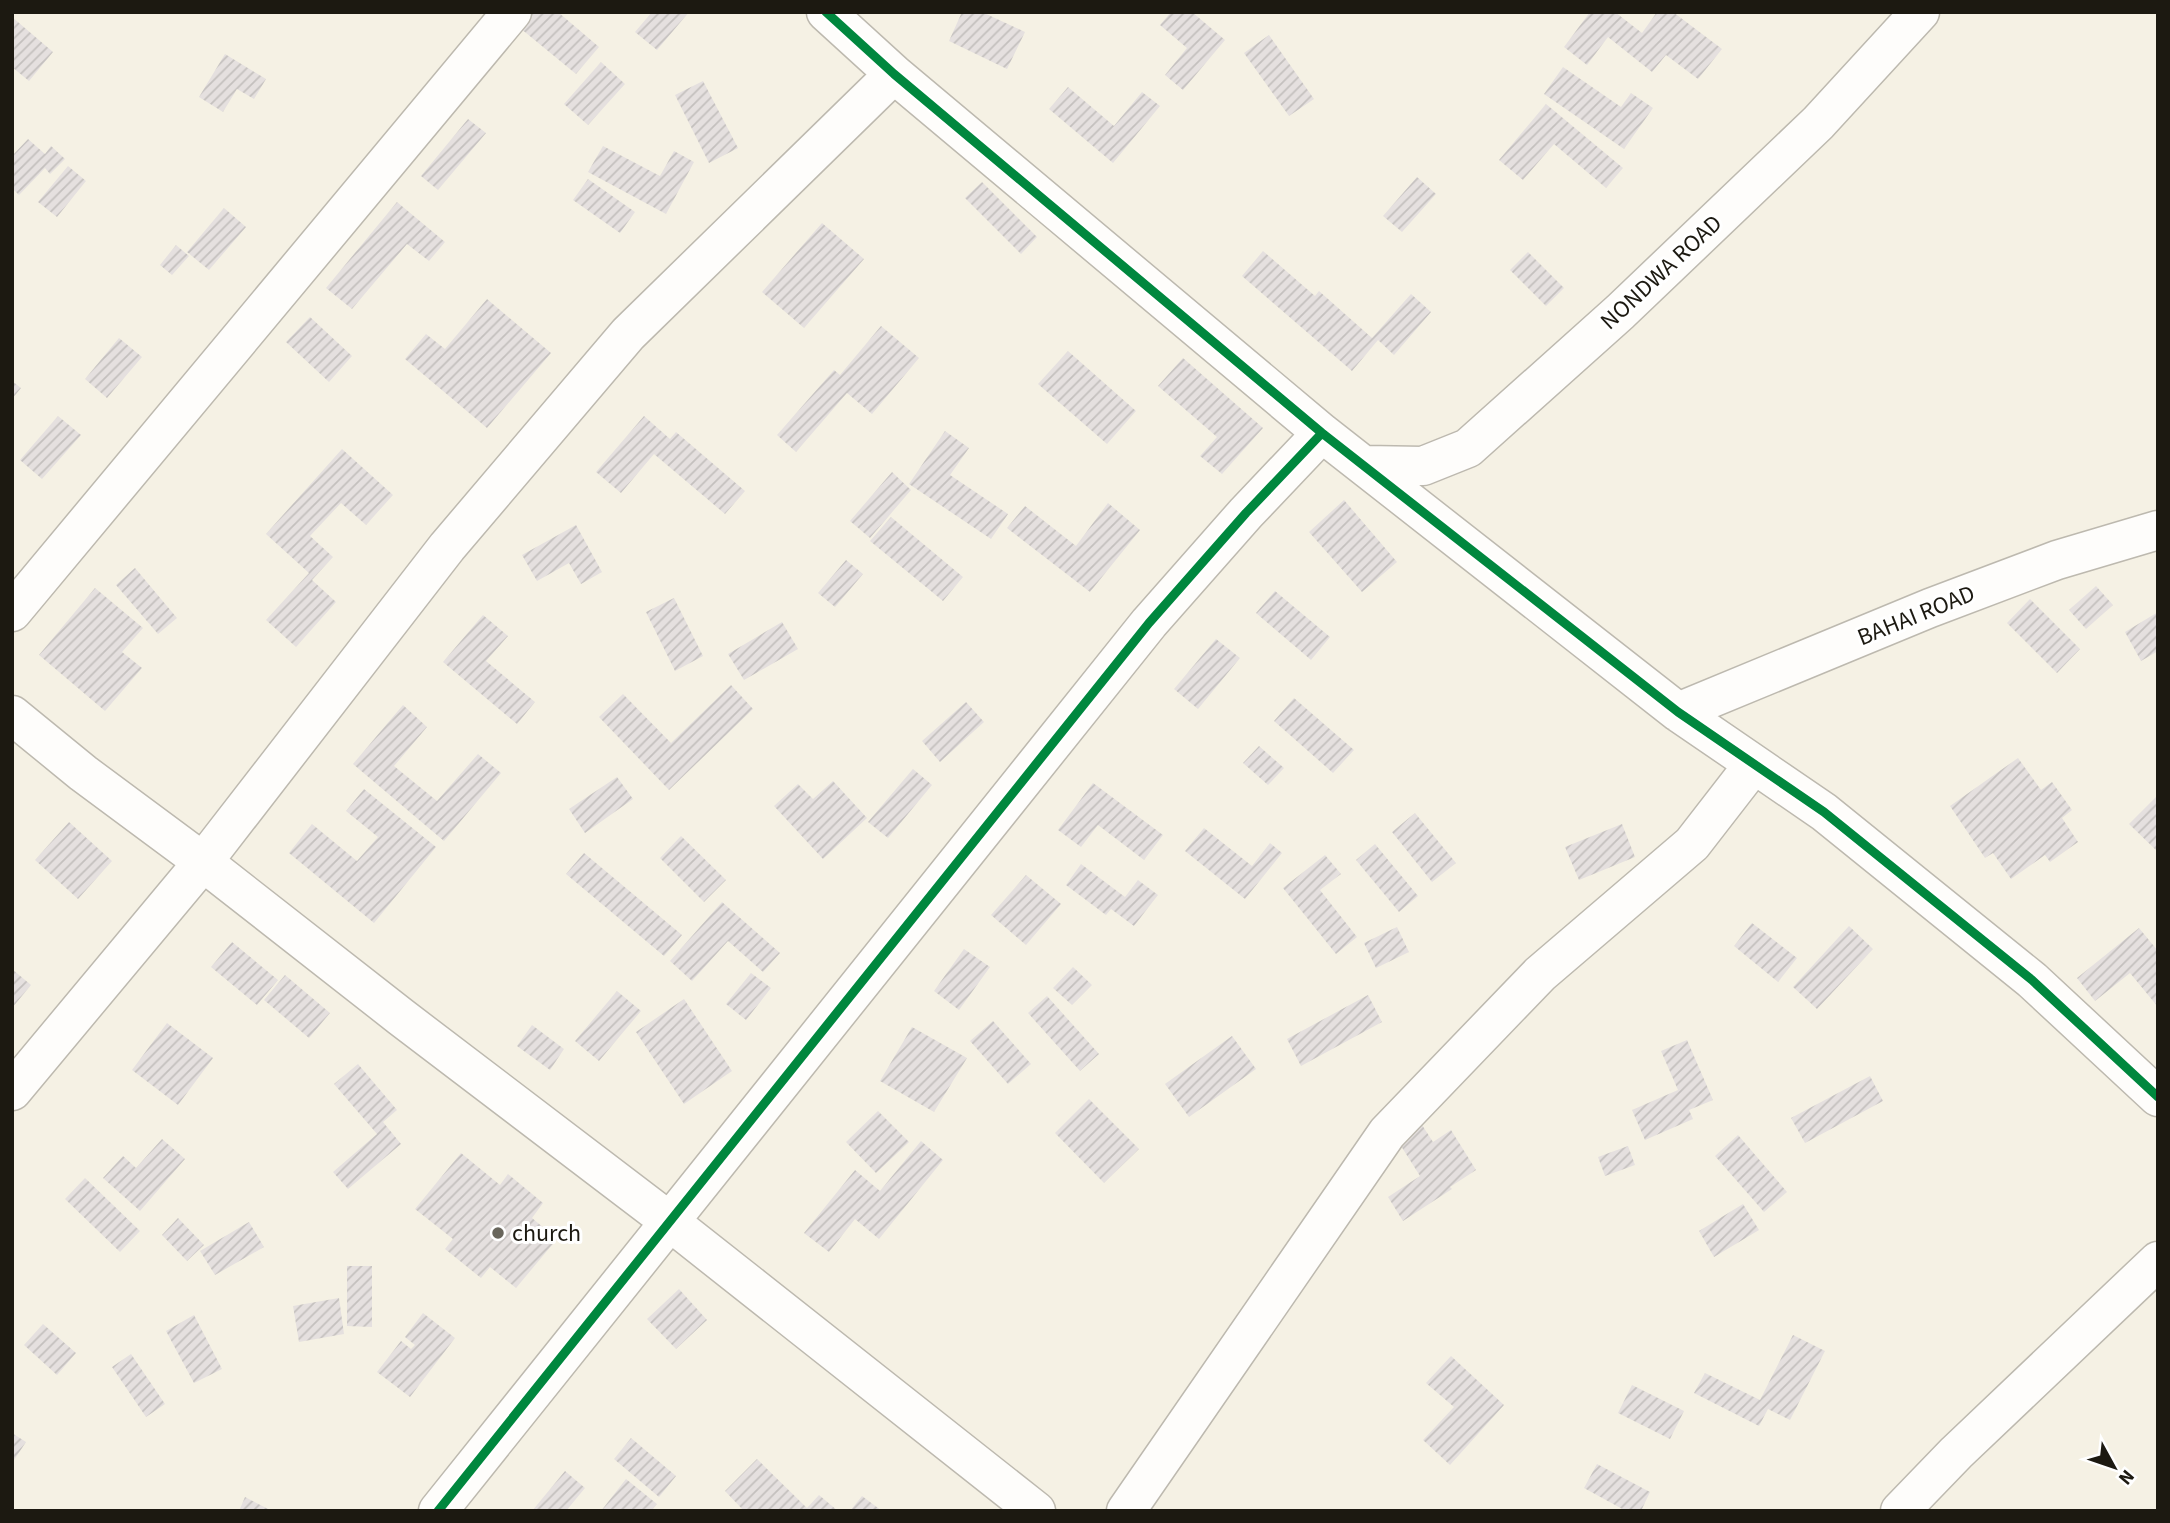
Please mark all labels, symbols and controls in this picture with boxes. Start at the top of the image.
street label: NONDWA ROAD [1593,207,1730,338]
street label: BAHAI ROAD [1852,576,1980,655]
place label: church [512,1216,581,1251]
marker: church [490,1225,506,1241]
north arrow [2079,1432,2149,1502]
text: N [2111,1463,2140,1490]

